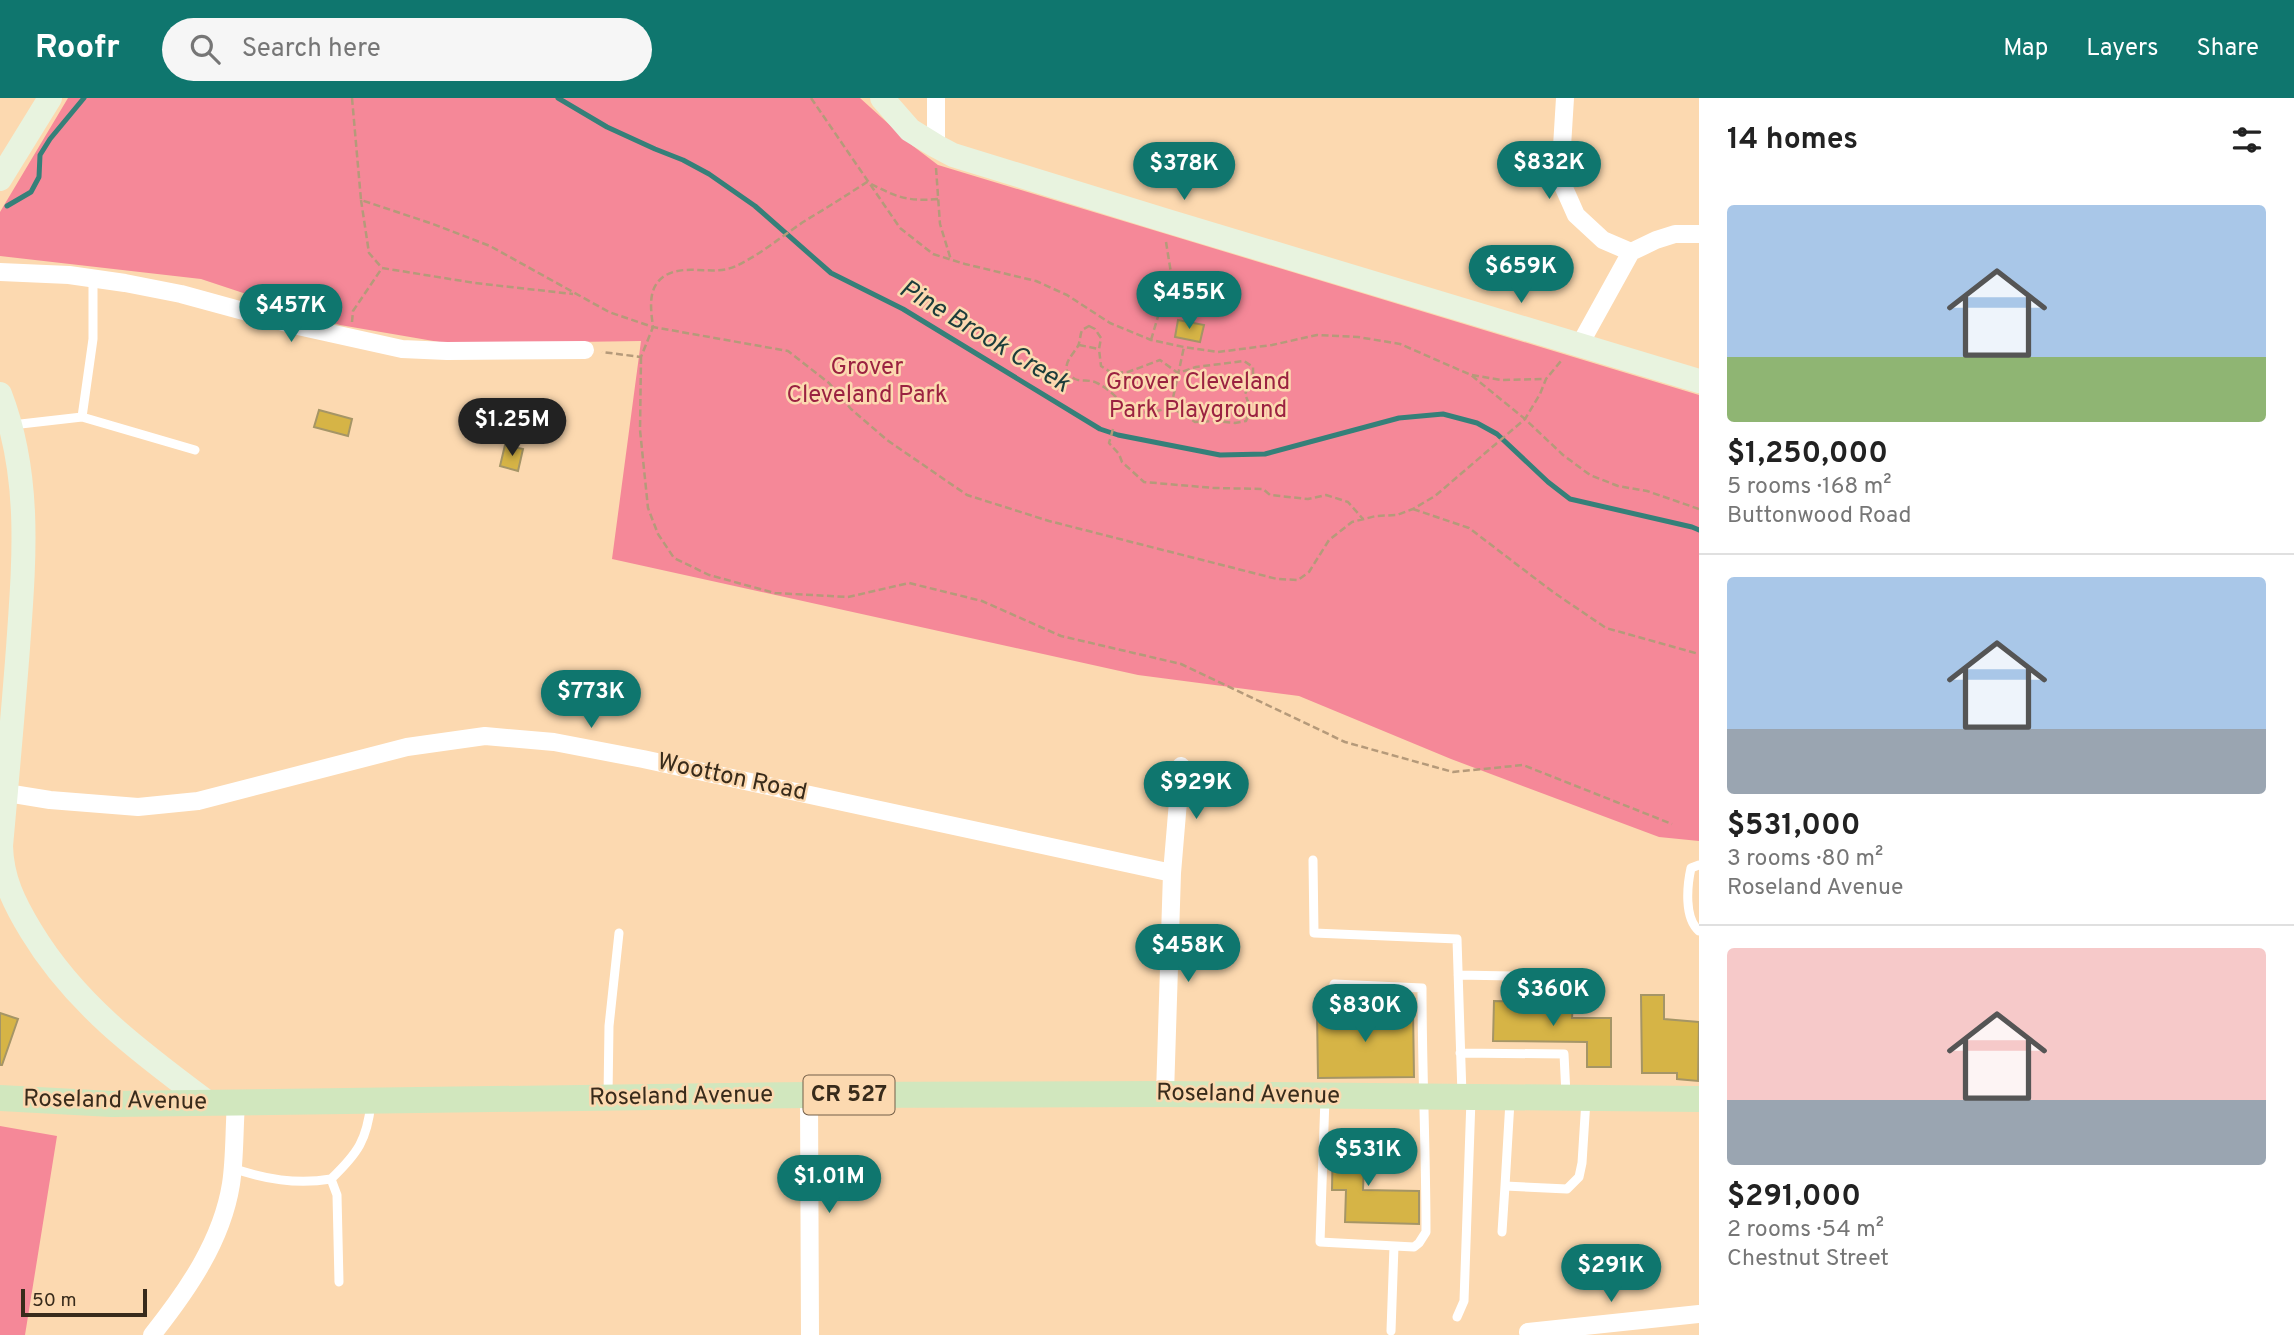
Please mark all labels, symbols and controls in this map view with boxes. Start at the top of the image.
search box [162,18,652,81]
text: Roofr [35,28,120,70]
icon: search [186,30,224,68]
text: Search here [242,33,381,66]
text: Map [2003,34,2048,64]
text: Layers [2086,34,2158,64]
text: Share [2196,34,2259,64]
icon: filters [2228,121,2266,159]
text: 14 homes [1727,122,1858,159]
pin: $832K [1500,141,1598,201]
pin: $378K [1135,142,1233,202]
text: $832K [1513,149,1585,178]
text: $378K [1149,150,1219,179]
pin: $659K [1472,246,1570,305]
icon: home [1934,250,2060,376]
text: $659K [1485,253,1557,282]
pin: $455K [1140,272,1238,331]
water label: Pine Brook Creek [893,273,1076,401]
text: $455K [1152,279,1226,308]
pin: $457K [242,285,340,344]
text: $457K [255,292,327,321]
park label: Grover Cleveland Park [786,353,948,411]
park label: Grover Cleveland Park Playground [1106,368,1290,426]
pin: $1.25M [455,398,569,458]
text: $1.25M [474,406,550,435]
text: $1,250,000 [1727,436,1888,473]
text: 5 rooms · 168 m² [1727,473,1892,502]
text: Buttonwood Road [1727,502,1911,531]
icon: home [1934,622,2060,748]
pin: $773K [542,670,640,730]
text: $773K [557,678,625,707]
street label: Wootton Road [654,748,810,808]
pin: $929K [1147,762,1245,821]
text: $929K [1160,769,1232,798]
text: $531,000 [1727,808,1861,845]
text: 3 rooms · 80 m² [1727,845,1883,874]
text: Roseland Avenue [1727,874,1903,903]
pin: $458K [1139,924,1237,984]
text: $458K [1151,932,1225,961]
pin: $360K [1504,968,1602,1028]
text: $360K [1516,976,1590,1005]
pin: $830K [1316,984,1414,1044]
text: $830K [1328,992,1402,1021]
icon: home [1934,993,2060,1119]
road number: CR 527 [804,1076,894,1114]
street label: Roseland Avenue [1156,1078,1340,1112]
street label: Roseland Avenue [589,1080,773,1114]
street label: Roseland Avenue [23,1084,207,1118]
pin: $531K [1319,1128,1417,1188]
text: $531K [1334,1136,1402,1165]
pin: $1.01M [772,1156,886,1215]
text: $1.01M [793,1163,865,1192]
text: $291,000 [1727,1179,1861,1216]
text: 2 rooms · 54 m² [1727,1216,1884,1245]
pin: $291K [1562,1244,1660,1304]
text: Chestnut Street [1727,1245,1889,1274]
text: $291K [1577,1252,1645,1281]
scale bar [21,1286,147,1318]
text: 50 m [32,1289,77,1313]

